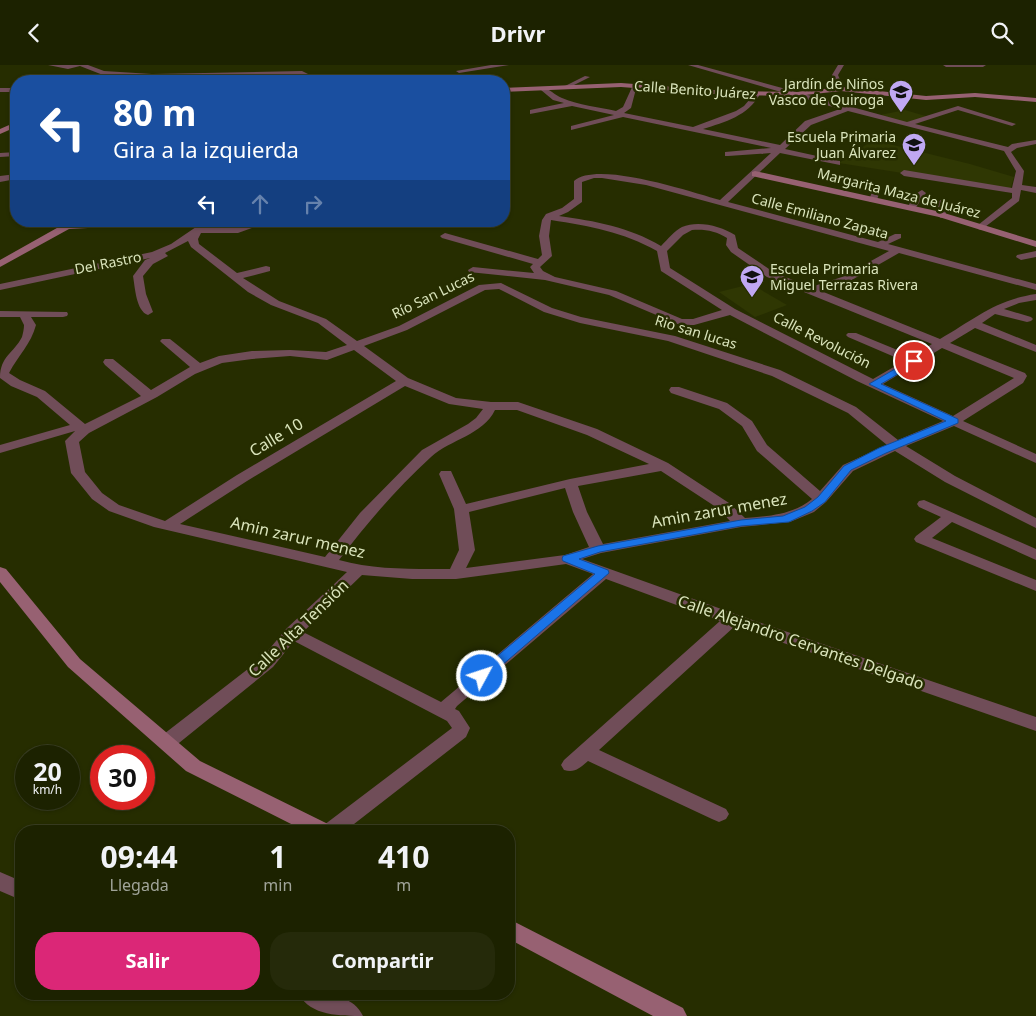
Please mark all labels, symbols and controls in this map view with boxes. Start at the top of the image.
text: Drivr [491,18,545,48]
icon: back [20,19,48,47]
icon: search [988,19,1016,47]
place label: Jardín de Niños Vasco de Quiroga [769,74,884,109]
street label: Calle Benito Juárez [633,76,757,103]
school or university icon: Jardín de Niños Vasco de Quiroga [888,79,914,113]
text: 80 m [113,89,196,136]
icon: left [30,95,95,160]
place label: Escuela Primaria Juan Álvarez [787,127,896,162]
school or university icon: Escuela Primaria Juan Álvarez [901,132,927,166]
text: Gira a la izquierda [113,134,299,164]
street label: Margarita Maza de Juárez [816,163,983,222]
street label: Calle Emiliano Zapata [750,188,891,243]
icon: left [193,190,221,218]
icon: ahead [246,190,274,218]
icon: right [299,190,327,218]
street label: Del Rastro [73,247,143,278]
place label: Escuela Primaria Miguel Terrazas Rivera [770,259,918,294]
school or university icon: Escuela Primaria Miguel Terrazas Rivera [739,264,765,298]
street label: Río San Lucas [388,266,477,323]
street label: Calle Revolución [770,307,874,372]
street label: Rio san lucas [653,310,740,353]
pin [893,340,935,382]
icon: arrive [900,347,928,375]
street label: Calle 10 [245,412,307,462]
street label: Amin zarur menez [649,487,789,533]
street label: Amin zarur menez [229,511,367,563]
street label: Calle Alta Tensión [243,574,353,682]
street label: Calle Alejandro Cervantes Delgado [675,589,927,695]
position arrow [455,649,507,701]
speed limit sign: 30 [90,745,155,810]
text: 20 [33,754,62,788]
text: km/h [33,781,62,798]
text: 09:44 [101,836,178,877]
text: 1 [269,836,286,877]
text: 410 [378,836,429,877]
text: Llegada [110,874,169,896]
text: min [263,874,292,896]
text: m [396,874,411,896]
button: Salir [35,932,260,990]
button: Compartir [270,932,495,990]

